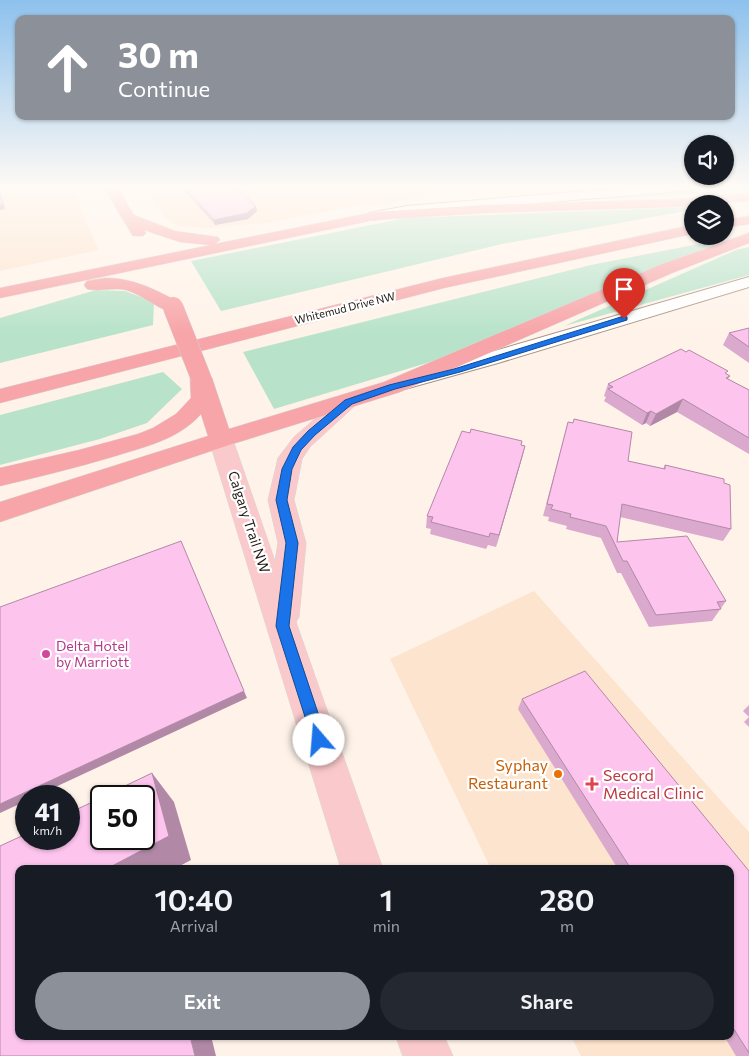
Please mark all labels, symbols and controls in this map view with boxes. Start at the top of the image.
text: 30 m [118,32,199,75]
icon: ahead [35,35,100,100]
text: Continue [118,75,210,102]
map controls [684,135,734,245]
button: sound [684,135,734,185]
button: layers [684,195,734,245]
pin [603,268,645,319]
icon: arrive [610,275,638,303]
street label: Whitemud Drive NW [293,289,396,326]
street label: Calgary Trail NW [225,469,274,575]
place label: Delta Hotel by Marriott [56,637,129,670]
marker: Delta Hotel by Marriott [40,648,52,660]
position arrow [292,713,344,765]
place label: Syphay Restaurant [468,755,548,792]
place label: Secord Medical Clinic [603,765,704,802]
marker: Syphay Restaurant [552,768,564,780]
marker: Secord Medical Clinic [585,777,599,791]
speed limit sign: 50 [90,785,155,850]
text: 41 [35,796,60,826]
text: km/h [33,823,62,837]
text: 10:40 [154,880,233,917]
text: 1 [380,880,393,917]
text: 280 [540,880,595,917]
text: Arrival [170,916,218,935]
text: min [373,916,400,935]
text: m [560,916,574,935]
button: Exit [35,972,370,1030]
button: Share [380,972,714,1030]

